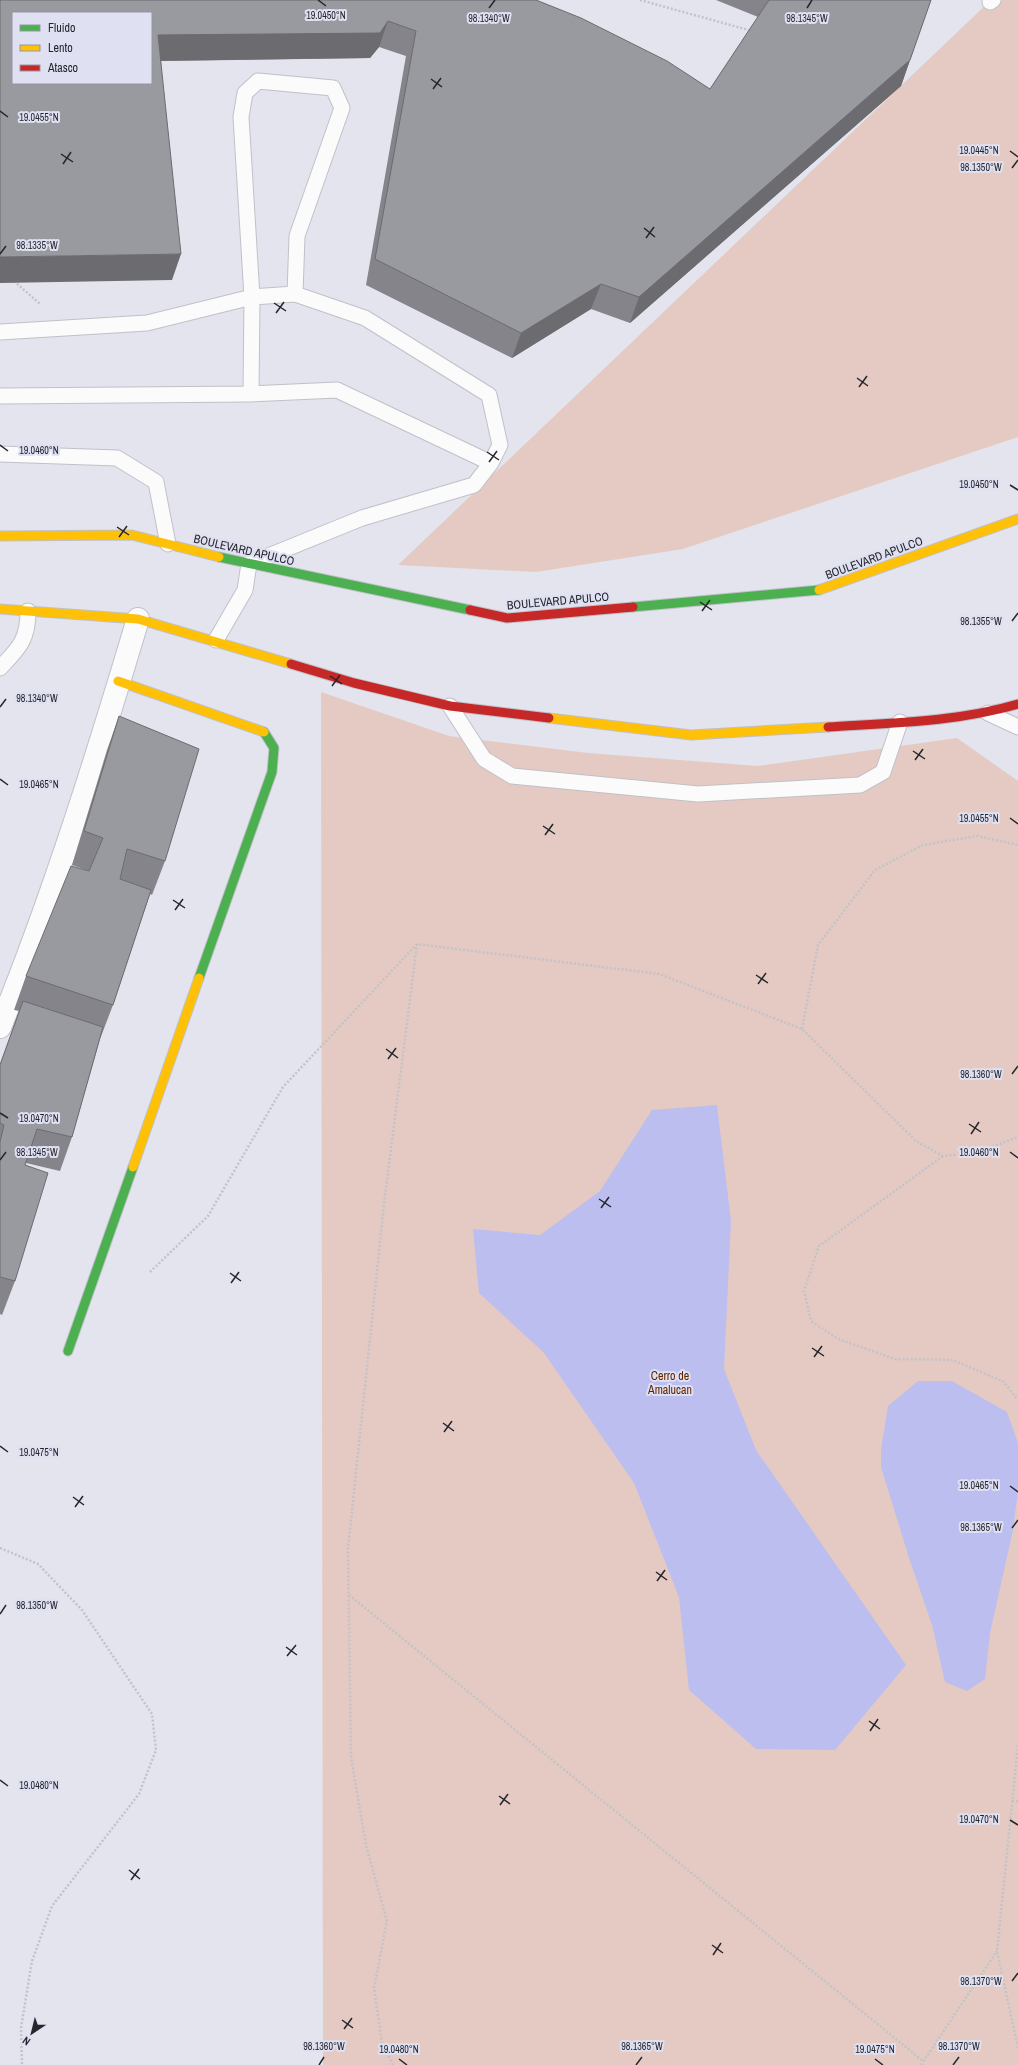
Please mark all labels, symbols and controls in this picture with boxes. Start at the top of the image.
text: 19.0450°N [306,9,346,22]
legend [12,12,152,84]
text: 98.1340°W [468,12,510,25]
text: 98.1345°W [786,12,828,25]
text: Fluido [48,20,75,36]
text: Lento [48,40,73,56]
text: Atasco [47,60,78,76]
text: 19.0455°N [19,111,59,124]
text: 19.0445°N [959,144,999,157]
text: 98.1350°W [960,161,1002,174]
text: 98.1335°W [16,239,58,252]
text: 19.0460°N [19,444,59,457]
text: 19.0450°N [959,478,999,491]
street label: BOULEVARD APULCO [192,531,296,569]
street label: BOULEVARD APULCO [823,533,925,583]
street label: BOULEVARD APULCO [506,589,610,613]
text: 98.1355°W [960,615,1002,628]
text: 98.1340°W [16,692,58,705]
text: 19.0465°N [19,778,59,791]
text: 19.0455°N [959,812,999,825]
text: 98.1360°W [960,1068,1002,1081]
text: 19.0470°N [19,1112,59,1125]
text: 98.1345°W [16,1146,58,1159]
text: 19.0460°N [959,1146,999,1159]
park label: Cerro de Amalucan [647,1368,692,1398]
text: 19.0475°N [19,1446,59,1459]
text: 19.0465°N [959,1479,999,1492]
text: 98.1365°W [960,1521,1002,1534]
text: 98.1350°W [16,1599,58,1612]
text: 19.0480°N [19,1779,59,1792]
text: 19.0470°N [959,1813,999,1826]
text: 98.1370°W [960,1975,1002,1988]
north arrow [12,2013,52,2053]
text: N [20,2034,33,2049]
text: 98.1360°W [303,2040,345,2053]
text: 98.1365°W [621,2040,663,2053]
text: 98.1370°W [938,2040,980,2053]
text: 19.0480°N [379,2043,419,2056]
text: 19.0475°N [855,2043,895,2056]

